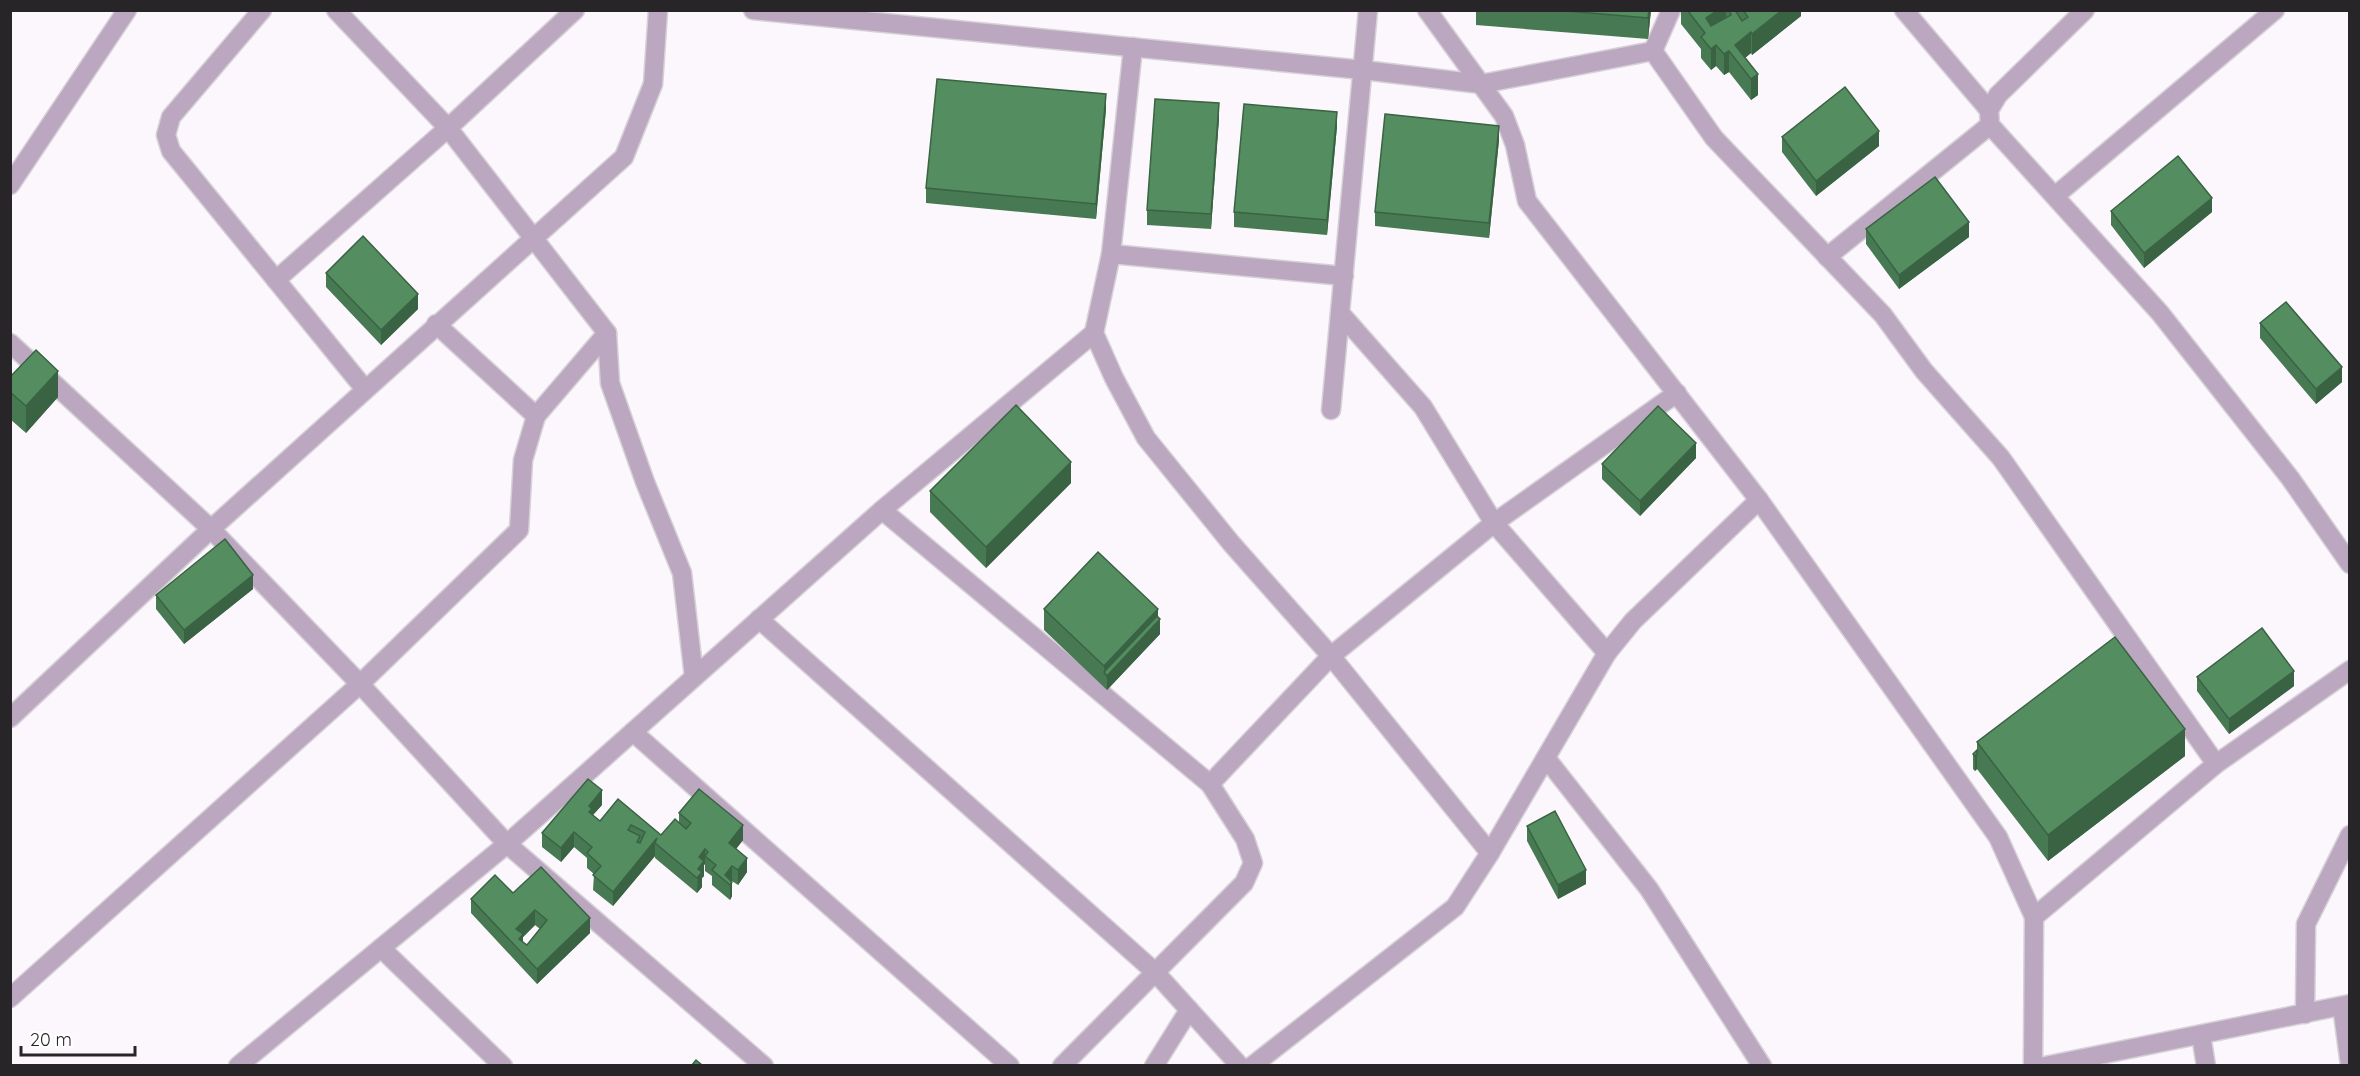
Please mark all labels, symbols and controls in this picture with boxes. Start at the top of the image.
scale bar [21,1019,135,1057]
text: 20 m [30,1028,72,1051]

